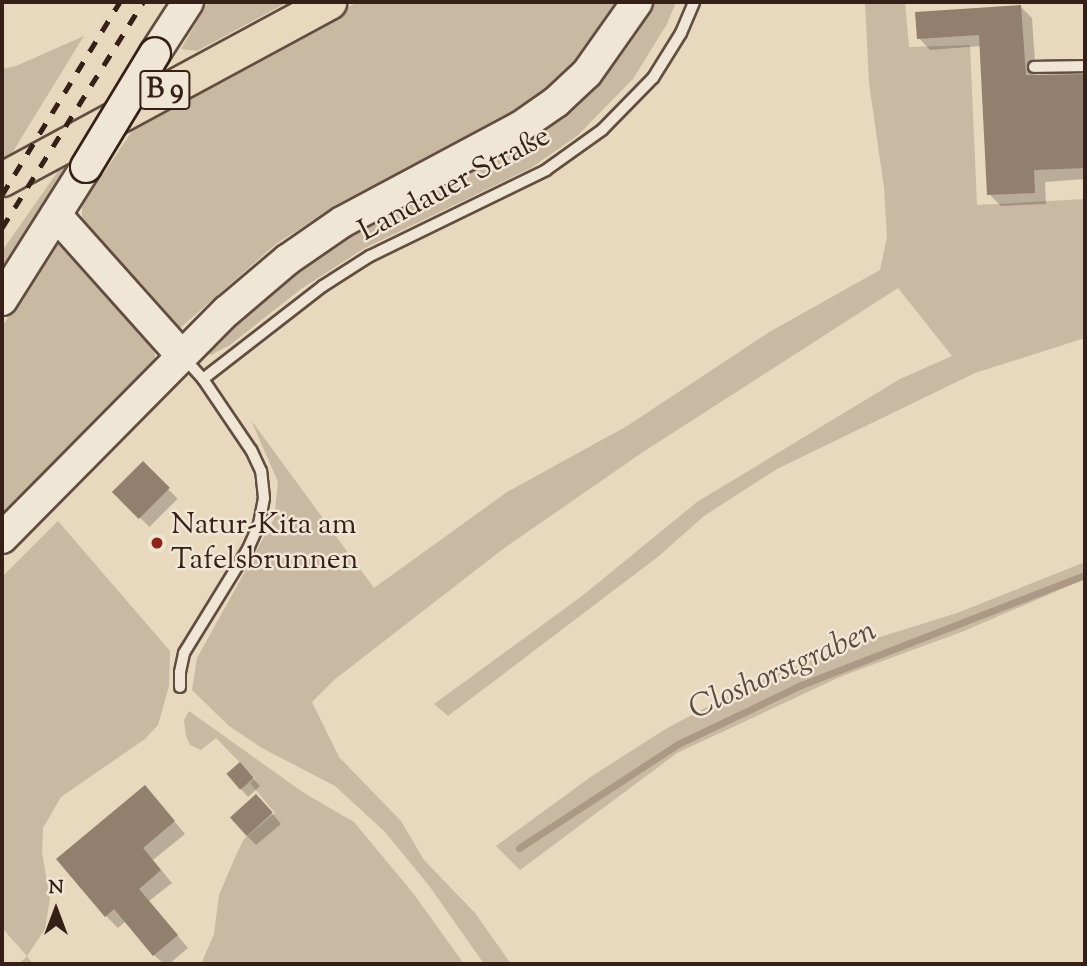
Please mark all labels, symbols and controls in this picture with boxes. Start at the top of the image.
road number: B 9 [139,66,191,114]
street label: Landauer Straße [353,119,557,251]
place label: Natur-Kita am Tafelsbrunnen [171,508,359,578]
marker: Natur-Kita am Tafelsbrunnen [149,535,165,551]
water label: Closhorstgraben [683,613,883,729]
north arrow [21,875,91,945]
text: N [48,875,64,902]

